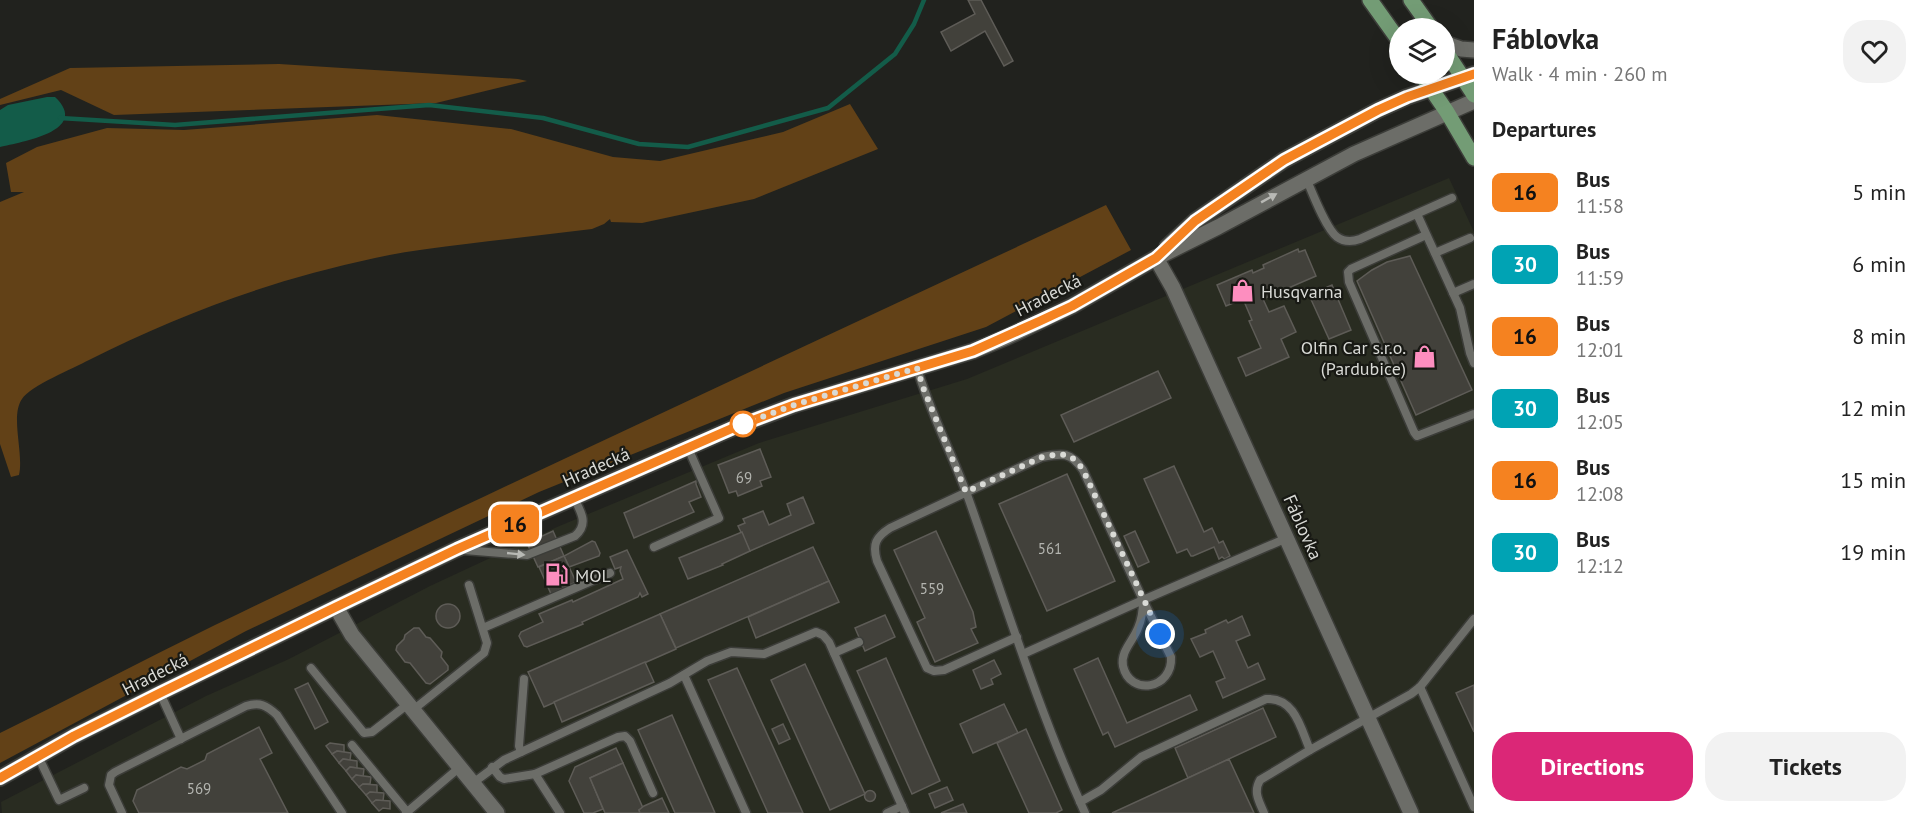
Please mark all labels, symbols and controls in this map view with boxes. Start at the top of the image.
map controls [1389,18,1455,84]
button: layers [1389,18,1455,84]
text: Fáblovka [1492,20,1599,57]
button: heart [1843,20,1906,83]
text: Walk · 4 min · 260 m [1492,61,1668,87]
text: Departures [1492,115,1596,143]
text: Bus [1576,165,1610,193]
text: 5 min [1852,178,1906,206]
text: 16 [1513,179,1537,206]
one-way arrow [1261,193,1278,203]
text: 11:58 [1576,193,1624,219]
text: Bus [1576,237,1610,265]
text: 6 min [1852,250,1906,278]
text: 30 [1513,251,1537,278]
text: 11:59 [1576,265,1624,291]
street label: Hradecká [1011,269,1085,321]
shop icon: Husqvarna [1230,278,1256,304]
place label: Husqvarna [1261,280,1343,303]
text: Bus [1576,309,1610,337]
text: 8 min [1852,322,1906,350]
text: 16 [1513,323,1537,350]
place label: Olfin Car s.r.o. (Pardubice) [1301,336,1406,380]
text: 12:01 [1576,337,1624,363]
shop icon: Olfin Car s.r.o. (Pardubice) [1411,344,1437,370]
text: Bus [1576,381,1610,409]
text: 12 min [1840,394,1906,422]
text: 30 [1513,395,1537,422]
text: 12:05 [1576,409,1624,435]
unlabelled marker [730,411,756,437]
street label: Hradecká [559,442,633,492]
text: Bus [1576,453,1610,481]
text: 15 min [1840,466,1906,494]
text: 16 [1513,467,1537,494]
house number: 69 [736,468,752,487]
text: 12:08 [1576,481,1624,507]
street label: Fáblovka [1278,491,1328,563]
line badge: 16 [488,504,542,544]
text: 16 [503,511,527,538]
text: Bus [1576,525,1610,553]
text: 19 min [1840,538,1906,566]
house number: 561 [1038,539,1062,558]
text: 30 [1513,539,1537,566]
one-way arrow [506,549,525,559]
text: 12:12 [1576,553,1624,579]
fuel station icon: MOL [544,562,570,588]
place label: MOL [575,564,611,587]
house number: 559 [920,579,944,598]
your location [1145,619,1175,649]
street label: Hradecká [118,648,192,700]
button: Directions [1492,732,1693,801]
button: Tickets [1705,732,1906,801]
house number: 569 [187,779,211,798]

